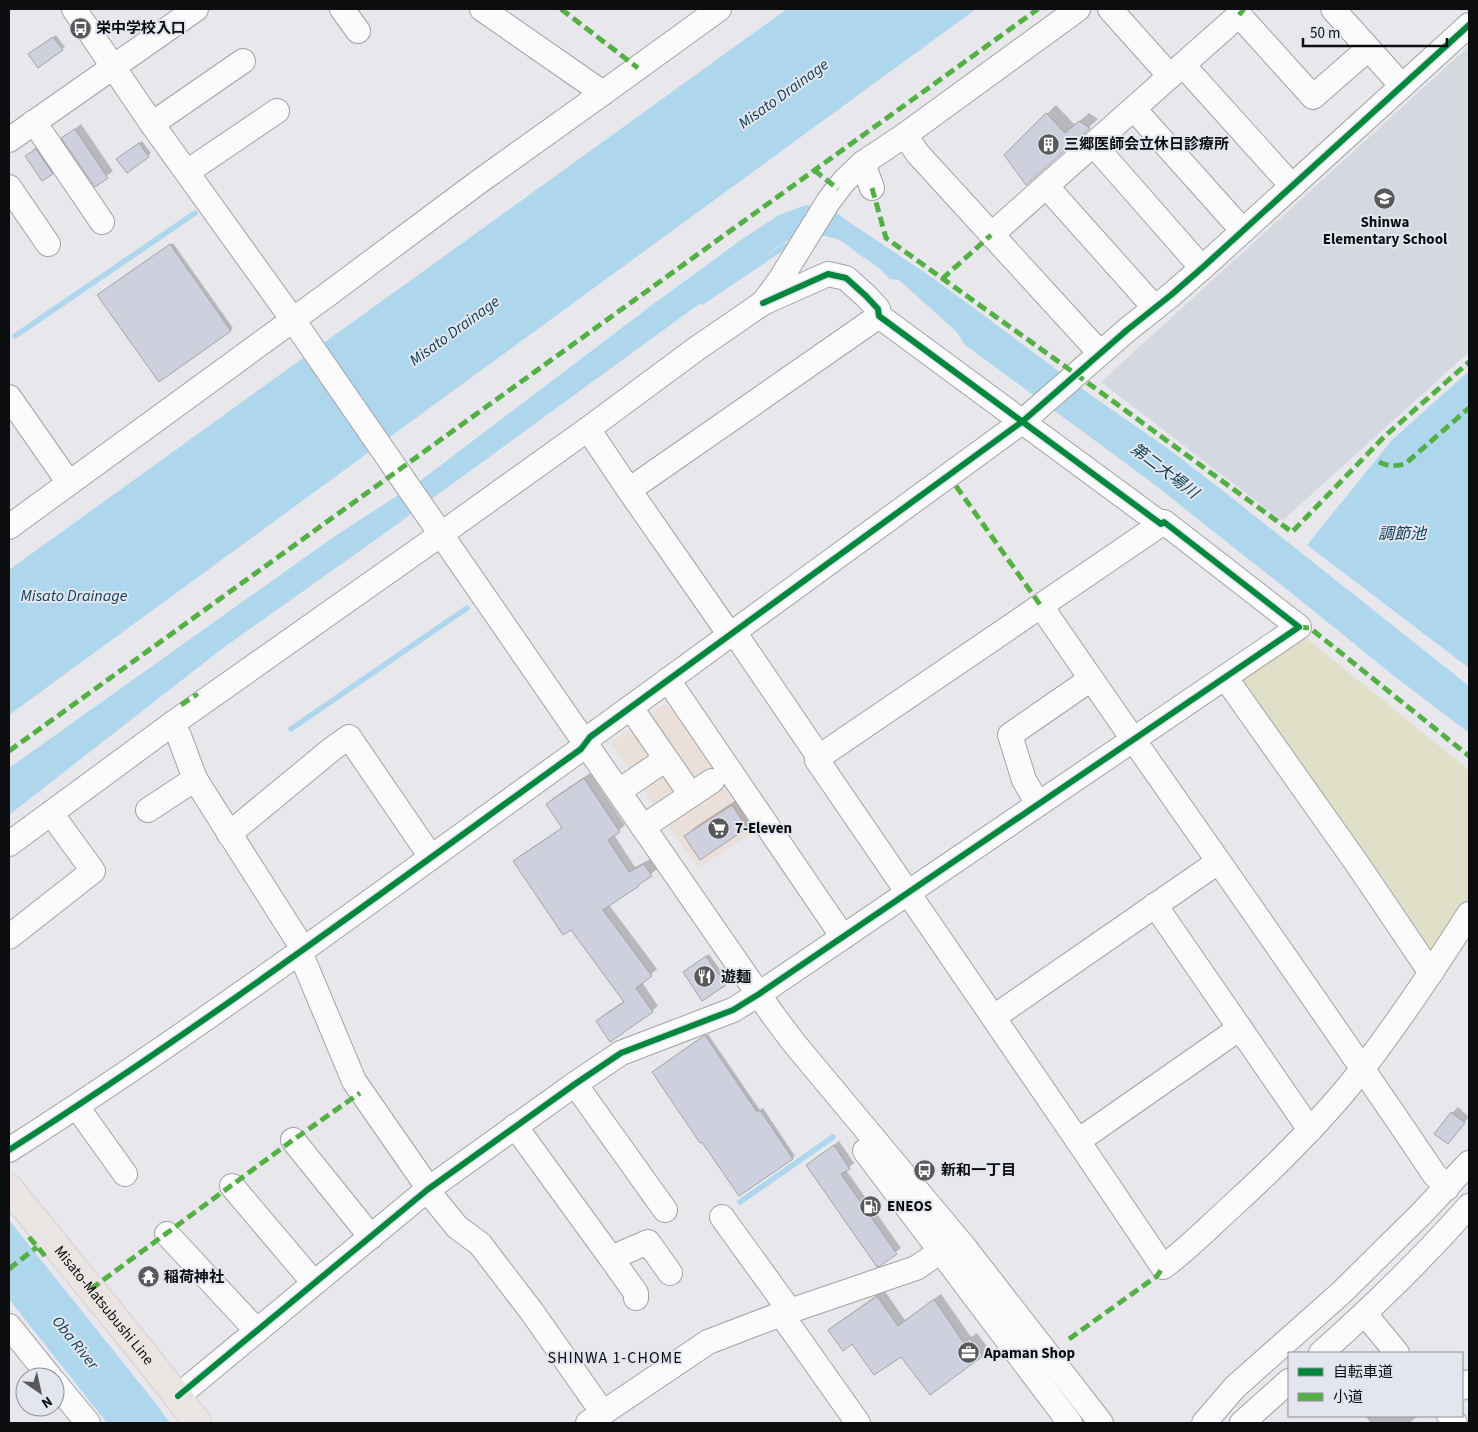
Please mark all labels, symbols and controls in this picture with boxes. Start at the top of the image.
scale bar [1303,15,1447,47]
bus stop icon: 栄中学校入口 [68,16,92,40]
place label: 栄中学校入口 [96,18,186,39]
text: 50 m [1310,23,1340,44]
water label: Misato Drainage [734,53,834,134]
building icon: 三郷医師会立休日診療所 [1036,132,1060,156]
place label: 三郷医師会立休日診療所 [1064,134,1229,155]
school or university icon: Shinwa Elementary School [1373,187,1397,211]
place label: Shinwa Elementary School [1323,212,1448,250]
water label: Misato Drainage [405,290,505,371]
water label: 第二大場川 [1126,438,1205,505]
water label: 調節池 [1378,523,1428,545]
water label: Misato Drainage [21,585,128,607]
supermarket icon: 7-Eleven [707,816,731,840]
place label: 7-Eleven [735,818,792,839]
restaurant icon: 遊麺 [693,965,717,989]
place label: 遊麺 [721,967,751,988]
bus stop icon: 新和一丁目 [913,1158,937,1182]
place label: 新和一丁目 [941,1160,1016,1181]
fuel station icon: ENEOS [859,1194,883,1218]
place label: ENEOS [887,1196,932,1217]
street label: Misato-Matsubushi Line [49,1241,159,1369]
temple icon: 稲荷神社 [136,1265,160,1289]
place label: 稲荷神社 [164,1267,224,1288]
water label: Oba River [47,1311,105,1375]
office icon: Apaman Shop [956,1341,980,1365]
place label: Apaman Shop [983,1343,1075,1364]
district label: SHINWA 1-CHOME [547,1347,683,1369]
legend [1288,1352,1463,1417]
text: 自転車道 [1333,1362,1393,1383]
north arrow [15,1367,65,1417]
text: 小道 [1333,1387,1363,1408]
text: N [37,1391,56,1413]

